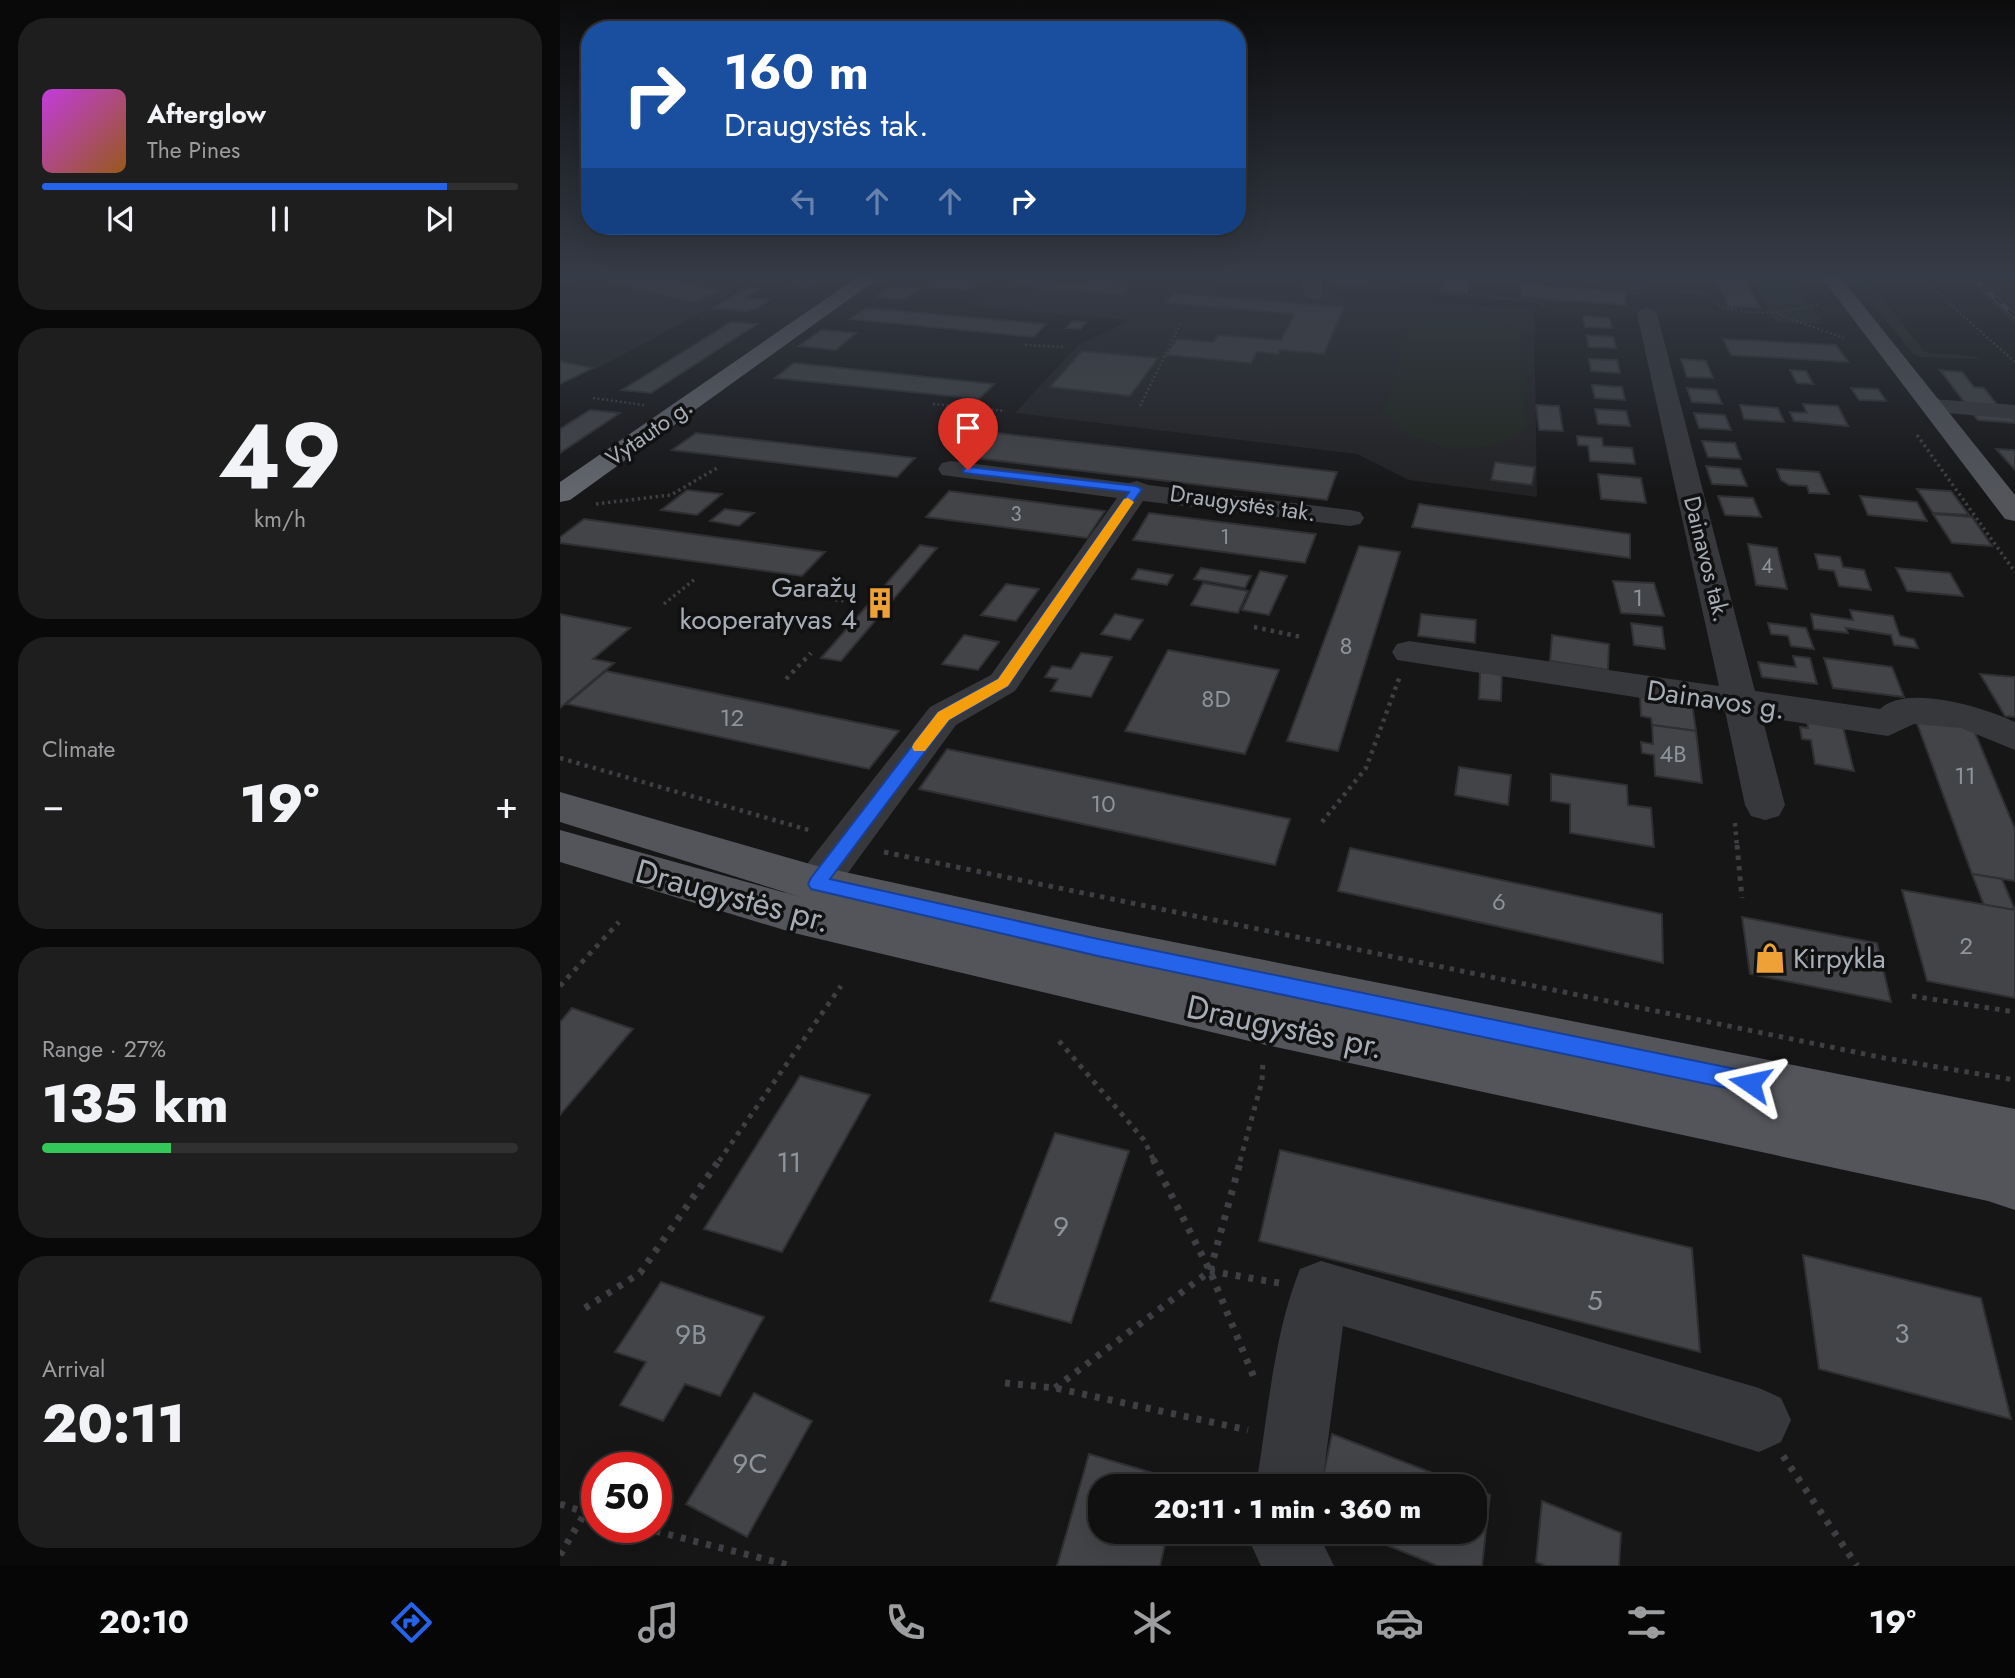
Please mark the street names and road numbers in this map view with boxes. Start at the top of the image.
street label: Vytauto g. [599,390,699,474]
street label: Draugystės tak. [1168,476,1318,530]
street label: Dainavos tak. [1675,493,1739,625]
street label: Dainavos g. [1644,670,1788,729]
street label: Draugystės pr. [630,847,835,944]
street label: Draugystės pr. [1182,983,1387,1070]

